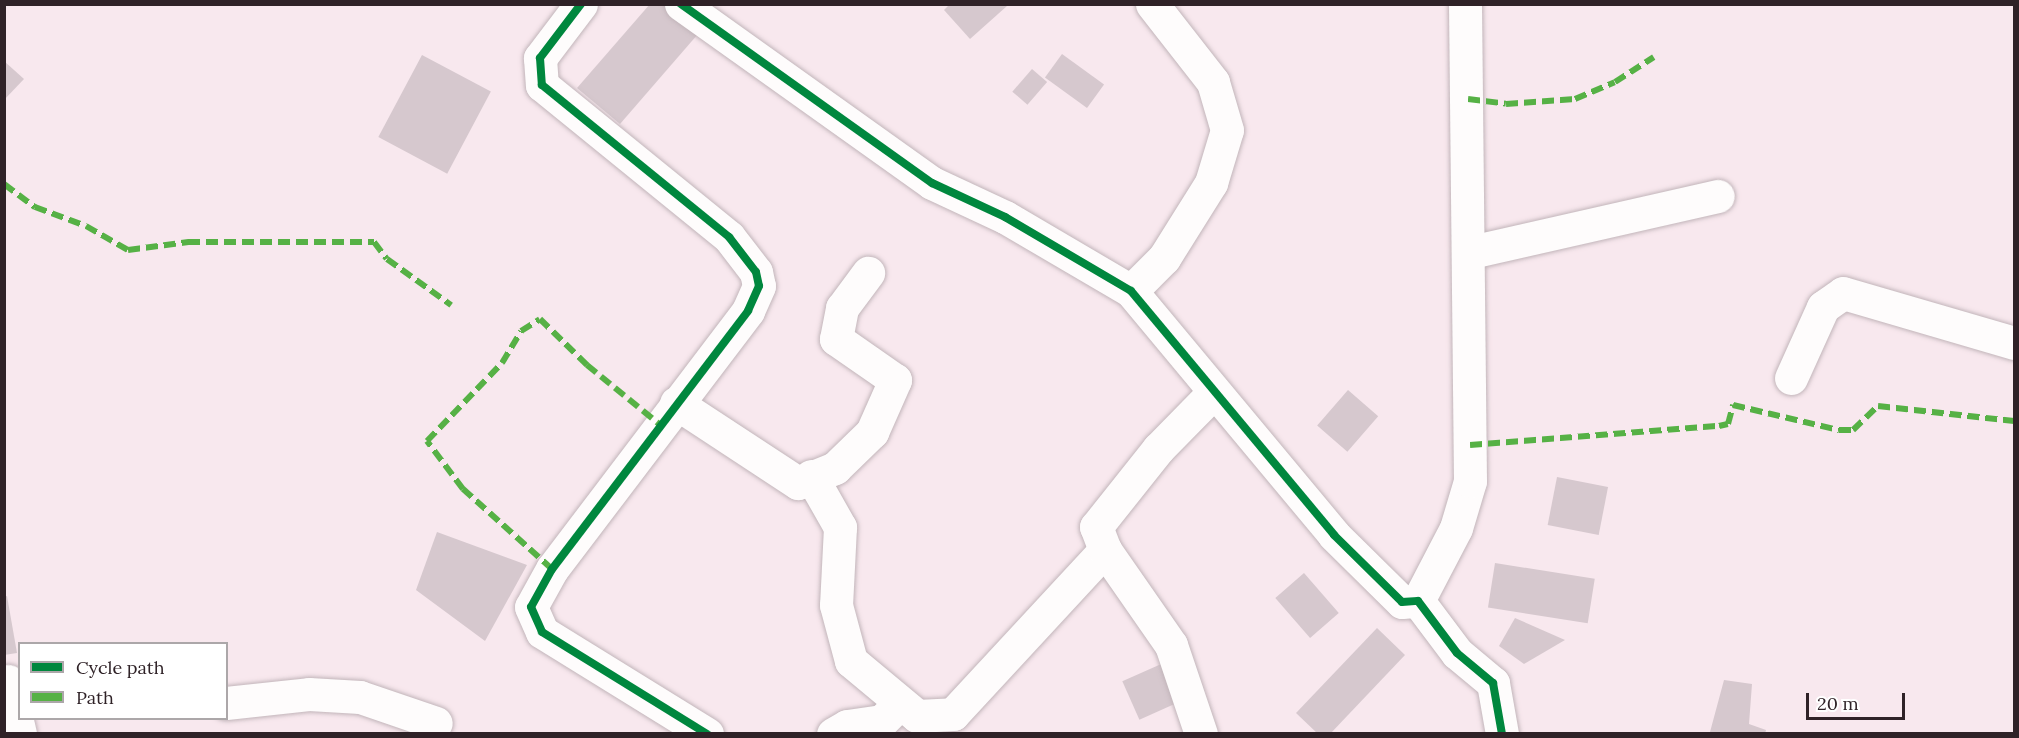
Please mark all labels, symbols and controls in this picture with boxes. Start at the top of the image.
legend [18,642,228,720]
text: Cycle path [76,656,165,679]
scale bar [1809,681,1908,719]
text: Path [76,686,114,709]
text: 20 m [1817,692,1859,715]

